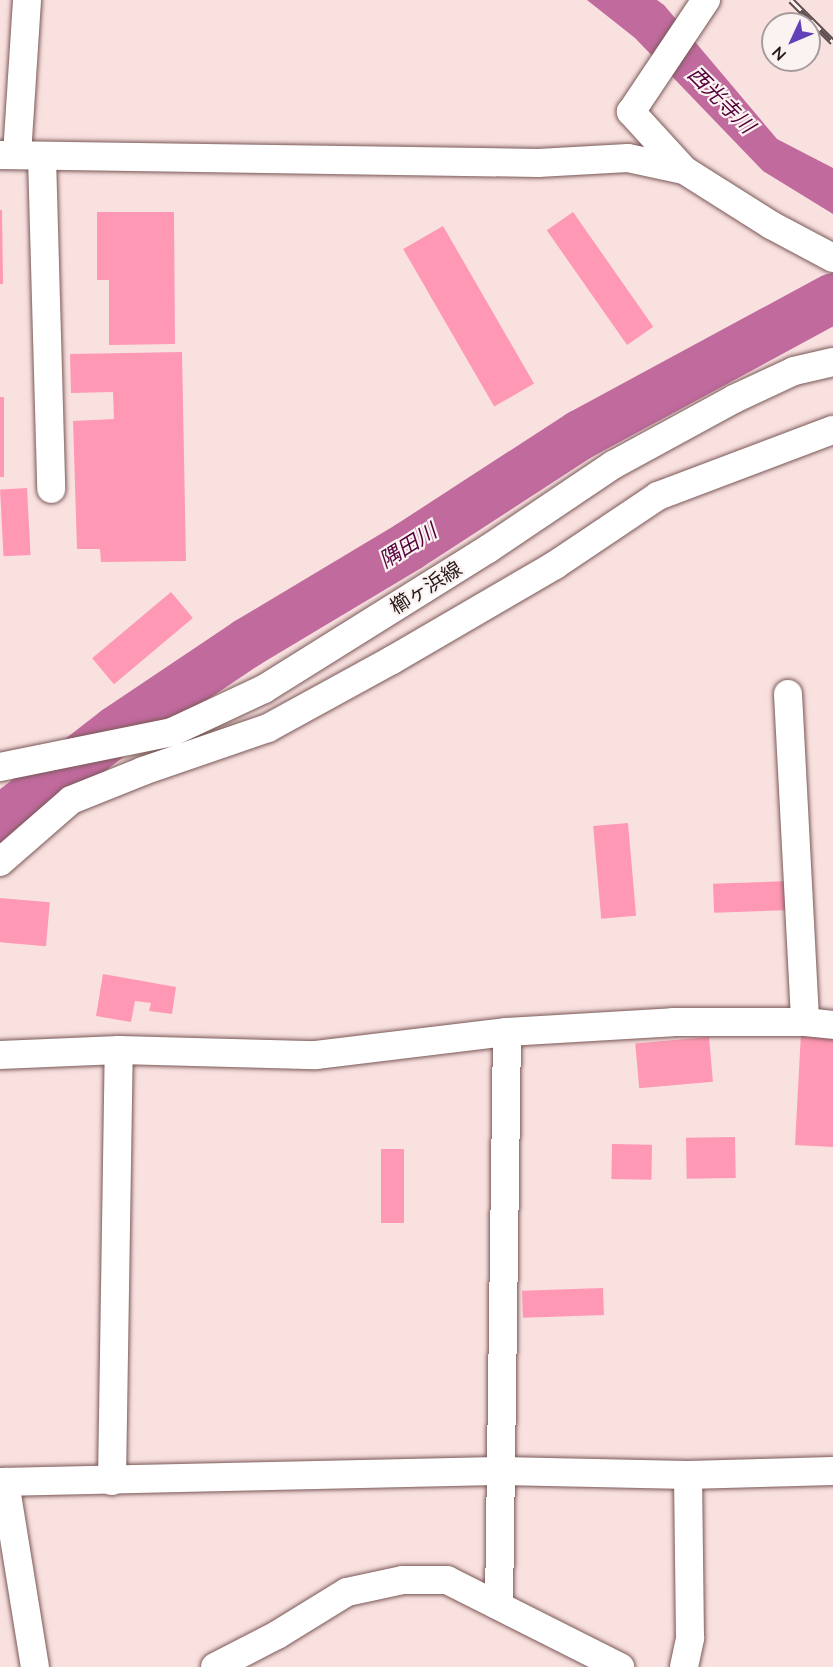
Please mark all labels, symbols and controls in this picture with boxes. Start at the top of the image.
north arrow [761,12,821,72]
text: N [767,41,792,65]
water label: 西光寺川 [682,61,760,139]
water label: 隅田川 [375,519,441,573]
street label: 櫛ヶ浜線 [386,557,466,619]

